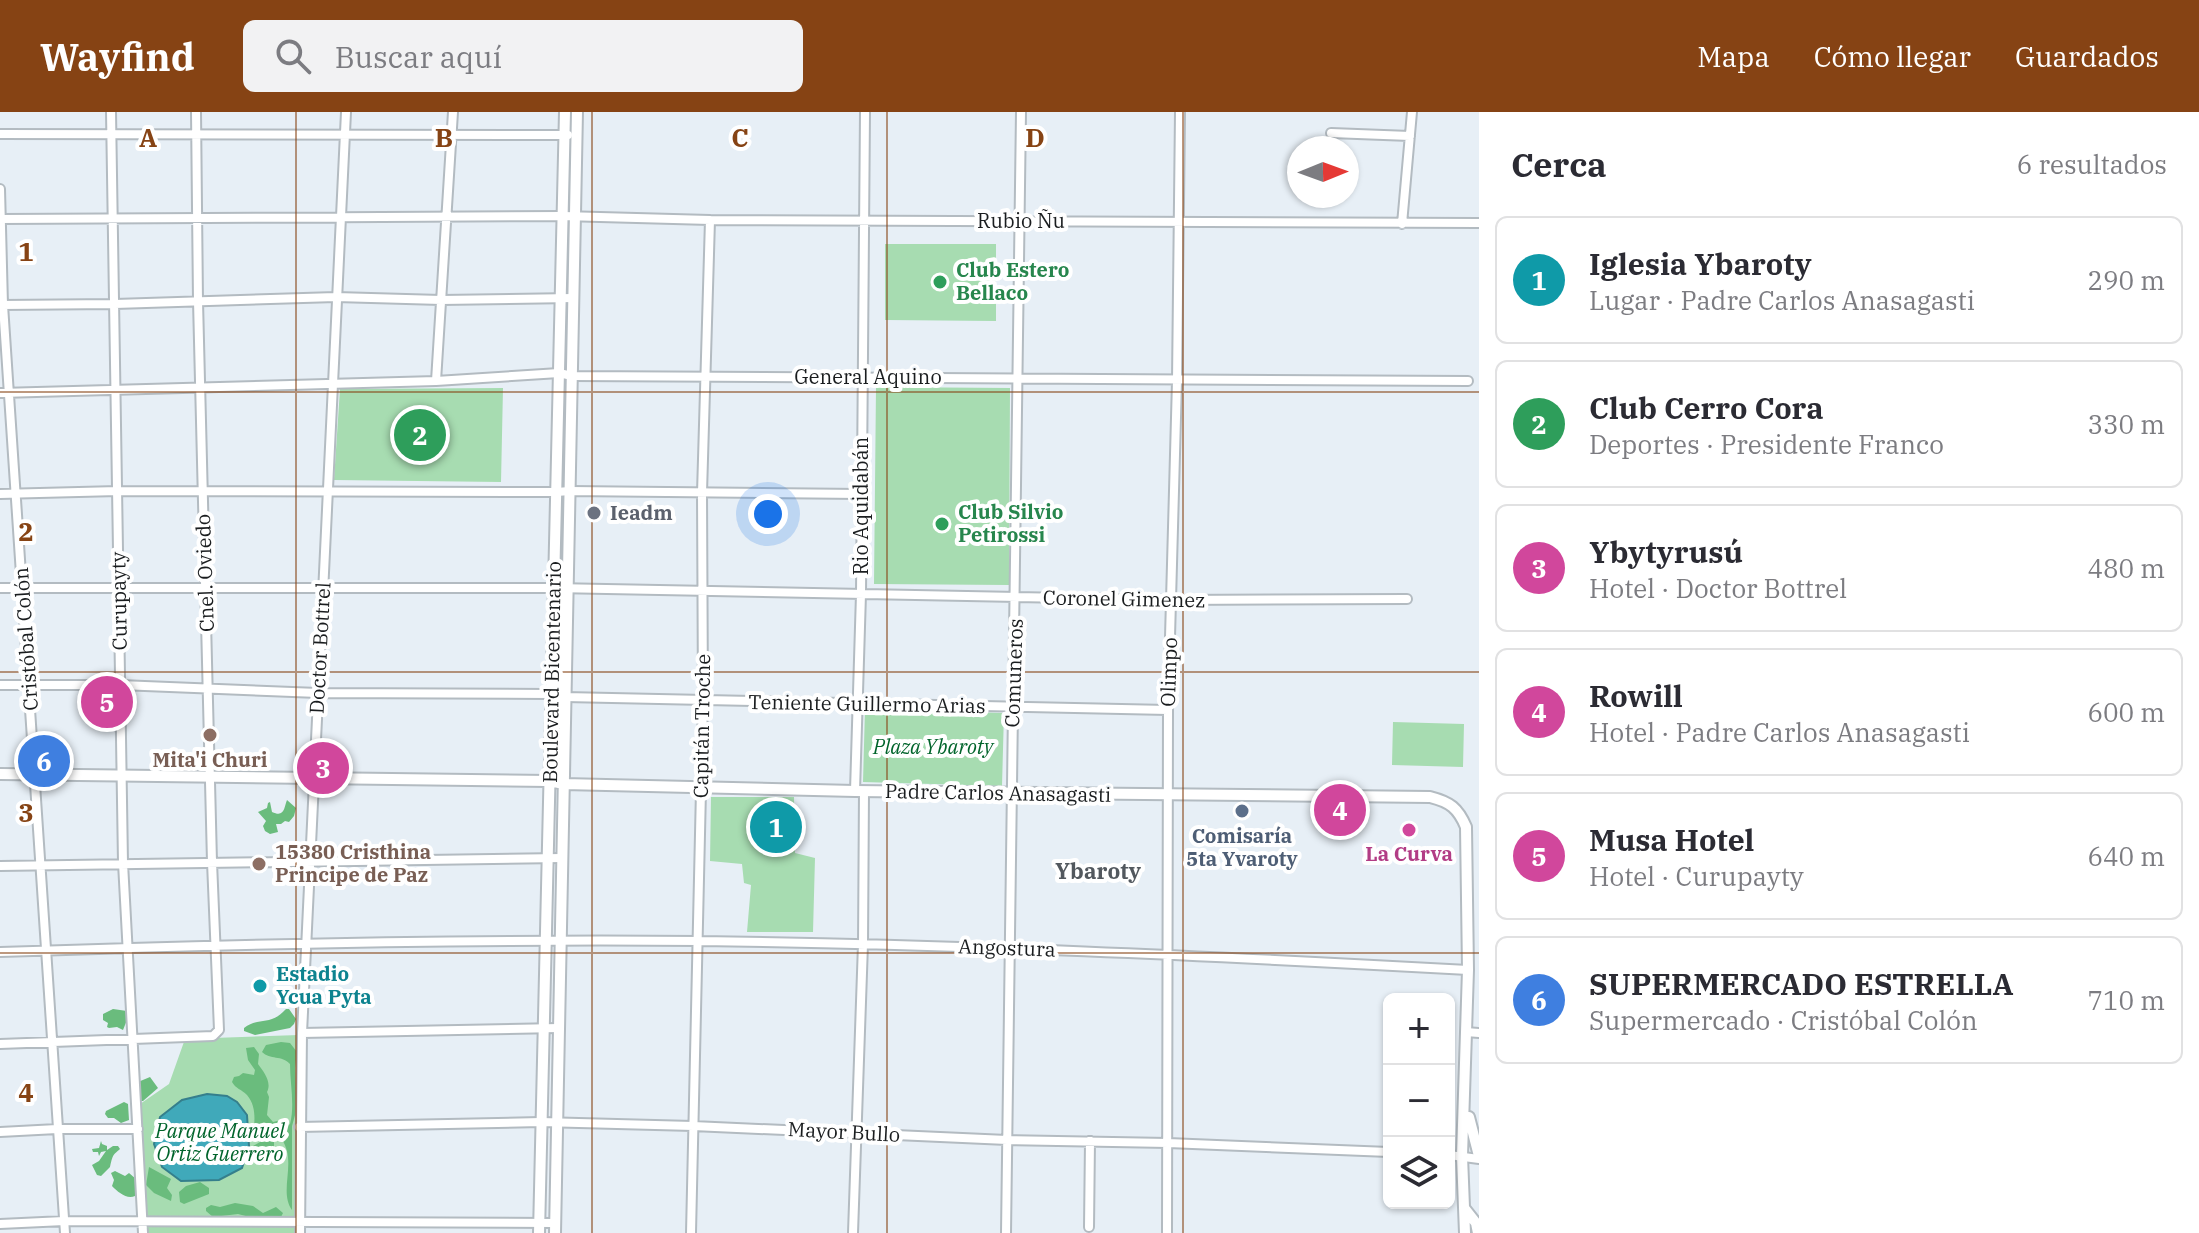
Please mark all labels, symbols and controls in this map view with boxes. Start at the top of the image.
search box [243,20,803,92]
text: Wayfind [40,32,195,81]
icon: search [271,34,315,78]
text: Buscar aquí [335,37,502,76]
text: Mapa [1697,38,1770,75]
text: Cómo llegar [1814,38,1971,75]
text: Guardados [2015,38,2159,75]
text: A [139,120,157,154]
text: B [435,120,453,154]
text: C [731,120,749,154]
text: D [1025,120,1045,154]
north arrow [1287,136,1359,208]
text: Cerca [1511,142,1607,186]
text: 6 resultados [2017,147,2167,181]
street label: Rubio Ñu [977,207,1065,234]
text: 1 [18,234,34,268]
text: Iglesia Ybaroty [1589,244,1812,283]
place label: Club Estero Bellaco [956,256,1069,306]
text: 1 [1531,263,1547,297]
text: 290 m [2087,263,2165,297]
marker: Club Estero Bellaco [931,273,949,291]
text: Lugar · Padre Carlos Anasagasti [1589,283,1975,317]
street label: General Aquino [794,363,942,390]
text: Club Cerro Cora [1589,388,1824,427]
pin: 2 [394,405,446,465]
text: 2 [1531,407,1547,441]
text: 330 m [2087,407,2165,441]
text: Deportes · Presidente Franco [1589,427,1944,461]
street label: Rio Aquidabán [847,436,874,575]
your location [748,494,788,534]
place label: Club Silvio Petirossi [958,498,1063,548]
place label: Ieadm [610,499,673,526]
marker: Ieadm [585,504,603,522]
street label: Cnel. Oviedo [189,513,220,633]
text: 2 [18,514,34,548]
marker: Club Silvio Petirossi [933,515,951,533]
text: Ybytyrusú [1589,532,1743,571]
street label: Curupayty [104,551,133,651]
text: 3 [1531,551,1547,585]
text: 480 m [2087,551,2165,585]
street label: Boulevard Bicentenario [536,561,567,783]
street label: Cristóbal Colón [7,566,44,712]
text: Hotel · Doctor Bottrel [1589,571,1847,605]
street label: Doctor Bottrel [303,581,336,715]
street label: Coronel Gimenez [1043,584,1205,613]
street label: Comuneros [998,618,1029,728]
street label: Olimpo [1154,637,1183,707]
street label: Capitán Troche [687,654,716,798]
pin: 5 [81,672,133,732]
text: Rowill [1589,676,1683,715]
street label: Teniente Guillermo Arias [748,688,986,719]
text: 4 [1531,695,1547,729]
text: 600 m [2087,695,2165,729]
text: Hotel · Padre Carlos Anasagasti [1589,715,1970,749]
marker: Mita'i Churi [201,726,219,744]
pin: 6 [18,731,70,791]
park label: Plaza Ybaroty [872,733,995,760]
pin: 3 [297,738,349,798]
place label: Mita'i Churi [152,746,268,773]
street label: Padre Carlos Anasagasti [885,777,1111,808]
pin: 4 [1314,780,1366,840]
text: 3 [18,795,34,829]
pin: 1 [750,797,802,857]
marker: Comisaría 5ta Yvaroty [1233,802,1251,820]
text: Musa Hotel [1589,820,1754,859]
marker: La Curva [1400,821,1418,839]
place label: Comisaría 5ta Yvaroty [1186,822,1298,872]
place label: 15380 Cristhina Principe de Paz [275,838,431,888]
text: 5 [1531,839,1547,873]
text: 640 m [2087,839,2165,873]
place label: La Curva [1365,840,1453,867]
marker: 15380 Cristhina Principe de Paz [250,855,268,873]
district label: Ybaroty [1055,856,1142,885]
text: Hotel · Curupayty [1589,859,1804,893]
street label: Angostura [958,932,1056,963]
place label: Estadio Ycua Pyta [276,960,372,1010]
text: SUPERMERCADO ESTRELLA [1589,964,2013,1003]
marker: Estadio Ycua Pyta [251,977,269,995]
text: 6 [1531,983,1547,1017]
text: 710 m [2087,983,2165,1017]
map controls [1383,993,1455,1209]
button: + [1383,993,1455,1065]
text: Supermercado · Cristóbal Colón [1589,1003,1978,1037]
button: − [1383,1065,1455,1137]
text: 4 [18,1075,34,1109]
street label: Mayor Bullo [787,1115,901,1148]
park label: Parque Manuel Ortiz Guerrero [154,1117,285,1167]
button: layers [1383,1137,1455,1209]

